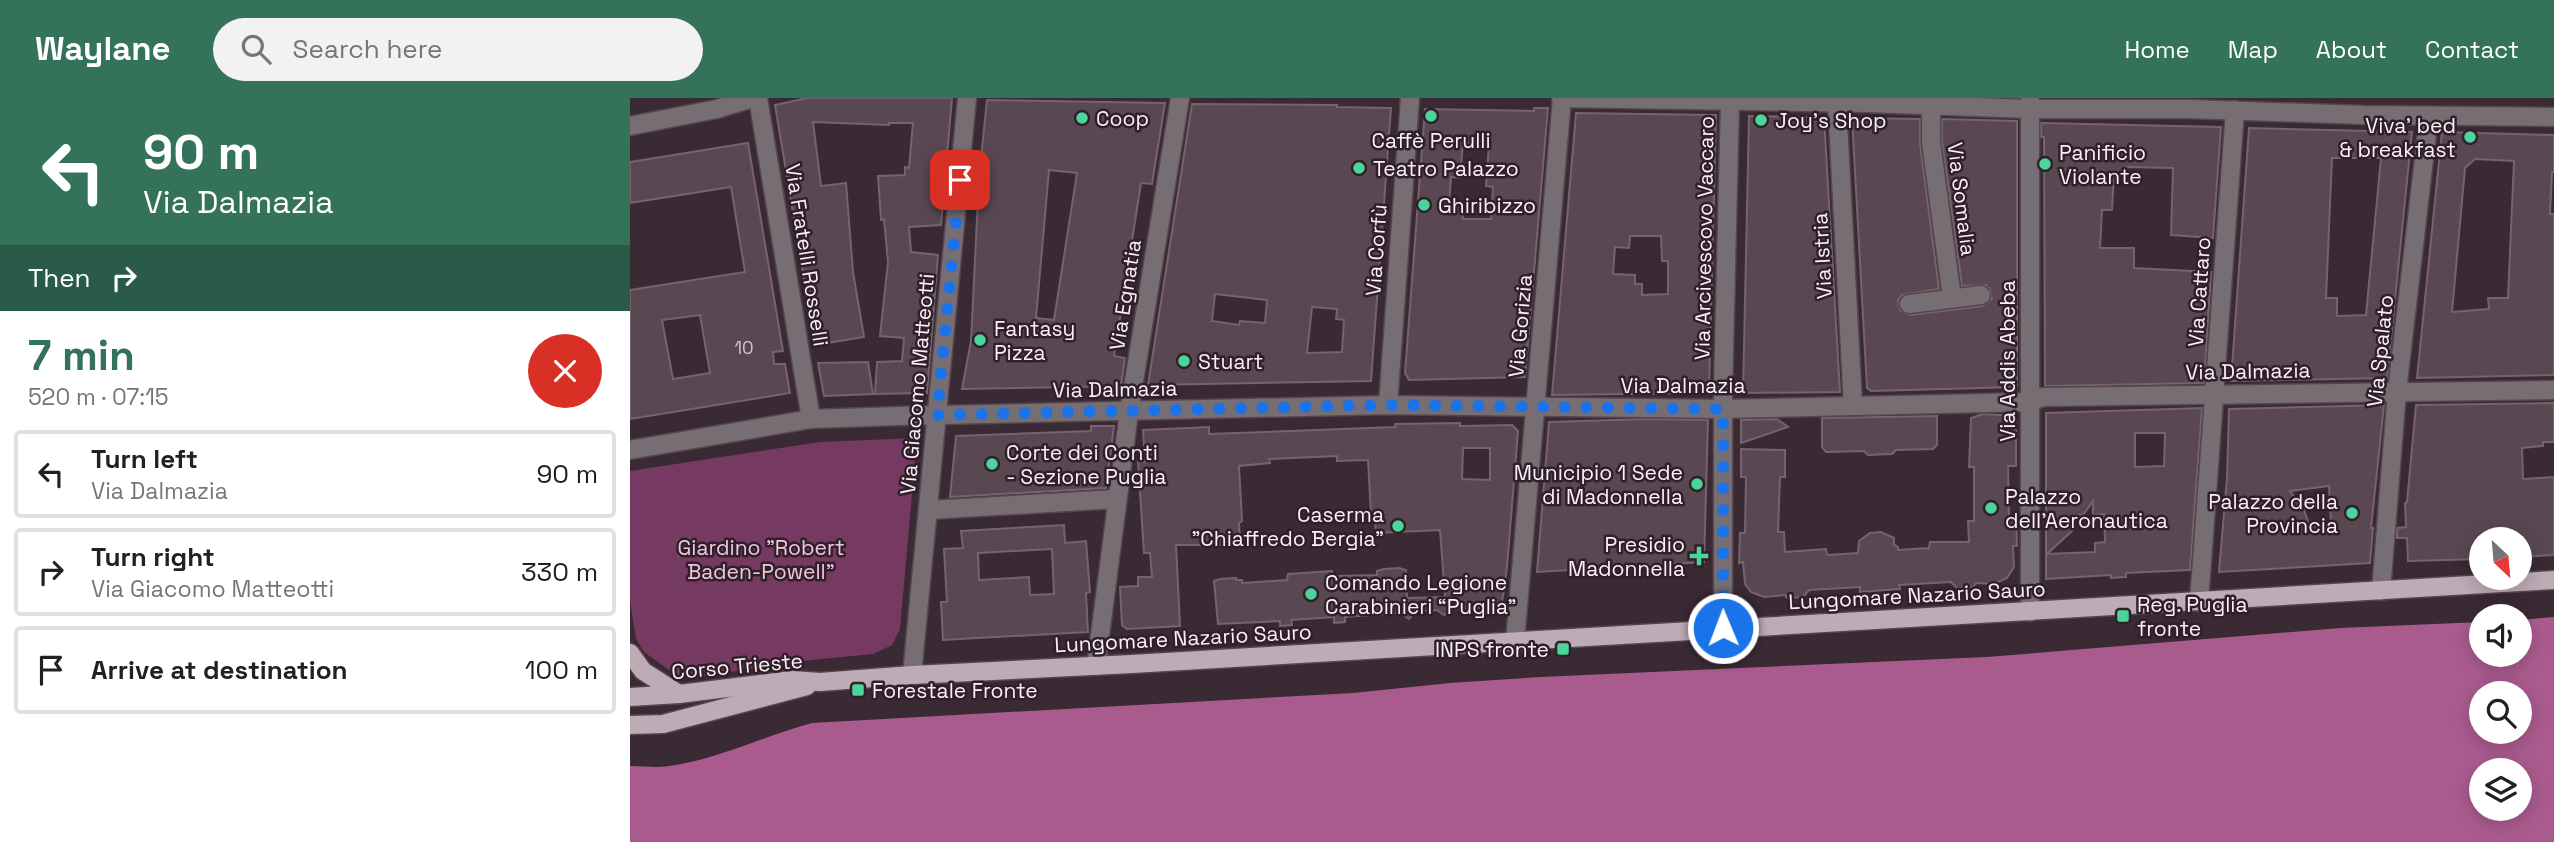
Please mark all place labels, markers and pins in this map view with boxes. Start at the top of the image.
place label: Coop [1096,105,1149,132]
place label: Joy's Shop [1775,107,1887,134]
marker: Caffè Perulli [1423,108,1439,124]
marker: Coop [1074,110,1090,126]
marker: Joy's Shop [1753,112,1769,128]
place label: Viva' bed & breakfast [2339,112,2456,163]
place label: Caffè Perulli [1371,127,1491,154]
marker: Viva' bed & breakfast [2462,129,2478,145]
place label: Panificio Violante [2059,139,2146,190]
pin [930,150,990,210]
place label: Teatro Palazzo [1373,155,1519,182]
marker: Panificio Violante [2037,156,2053,172]
marker: Teatro Palazzo [1351,160,1367,176]
place label: Ghiribizzo [1438,192,1536,219]
marker: Ghiribizzo [1416,197,1432,213]
place label: Fantasy Pizza [994,315,1075,366]
marker: Fantasy Pizza [972,332,988,348]
place label: Stuart [1198,348,1263,375]
marker: Stuart [1176,353,1192,369]
place label: Corte dei Conti - Sezione Puglia [1006,439,1166,490]
marker: Corte dei Conti - Sezione Puglia [984,456,1000,472]
place label: Municipio 1 Sede di Madonnella [1514,459,1683,510]
marker: Municipio 1 Sede di Madonnella [1689,476,1705,492]
place label: Palazzo dell'Aeronautica [2005,483,2168,534]
place label: Palazzo della Provincia [2208,488,2338,539]
marker: Palazzo dell'Aeronautica [1983,500,1999,516]
place label: Caserma "Chiaffredo Bergia" [1192,501,1384,552]
marker: Palazzo della Provincia [2344,505,2360,521]
marker: Caserma "Chiaffredo Bergia" [1390,518,1406,534]
place label: Presidio Madonnella [1568,531,1685,582]
marker: Presidio Madonnella [1691,548,1707,564]
place label: Comando Legione Carabinieri “Puglia” [1325,569,1516,620]
marker: Comando Legione Carabinieri “Puglia” [1303,586,1319,602]
place label: Reg. Puglia fronte [2137,591,2248,642]
marker: Reg. Puglia fronte [2115,608,2131,624]
place label: INPS fronte [1435,636,1549,663]
marker: INPS fronte [1555,641,1571,657]
place label: Forestale Fronte [872,677,1038,704]
marker: Forestale Fronte [850,682,866,698]

